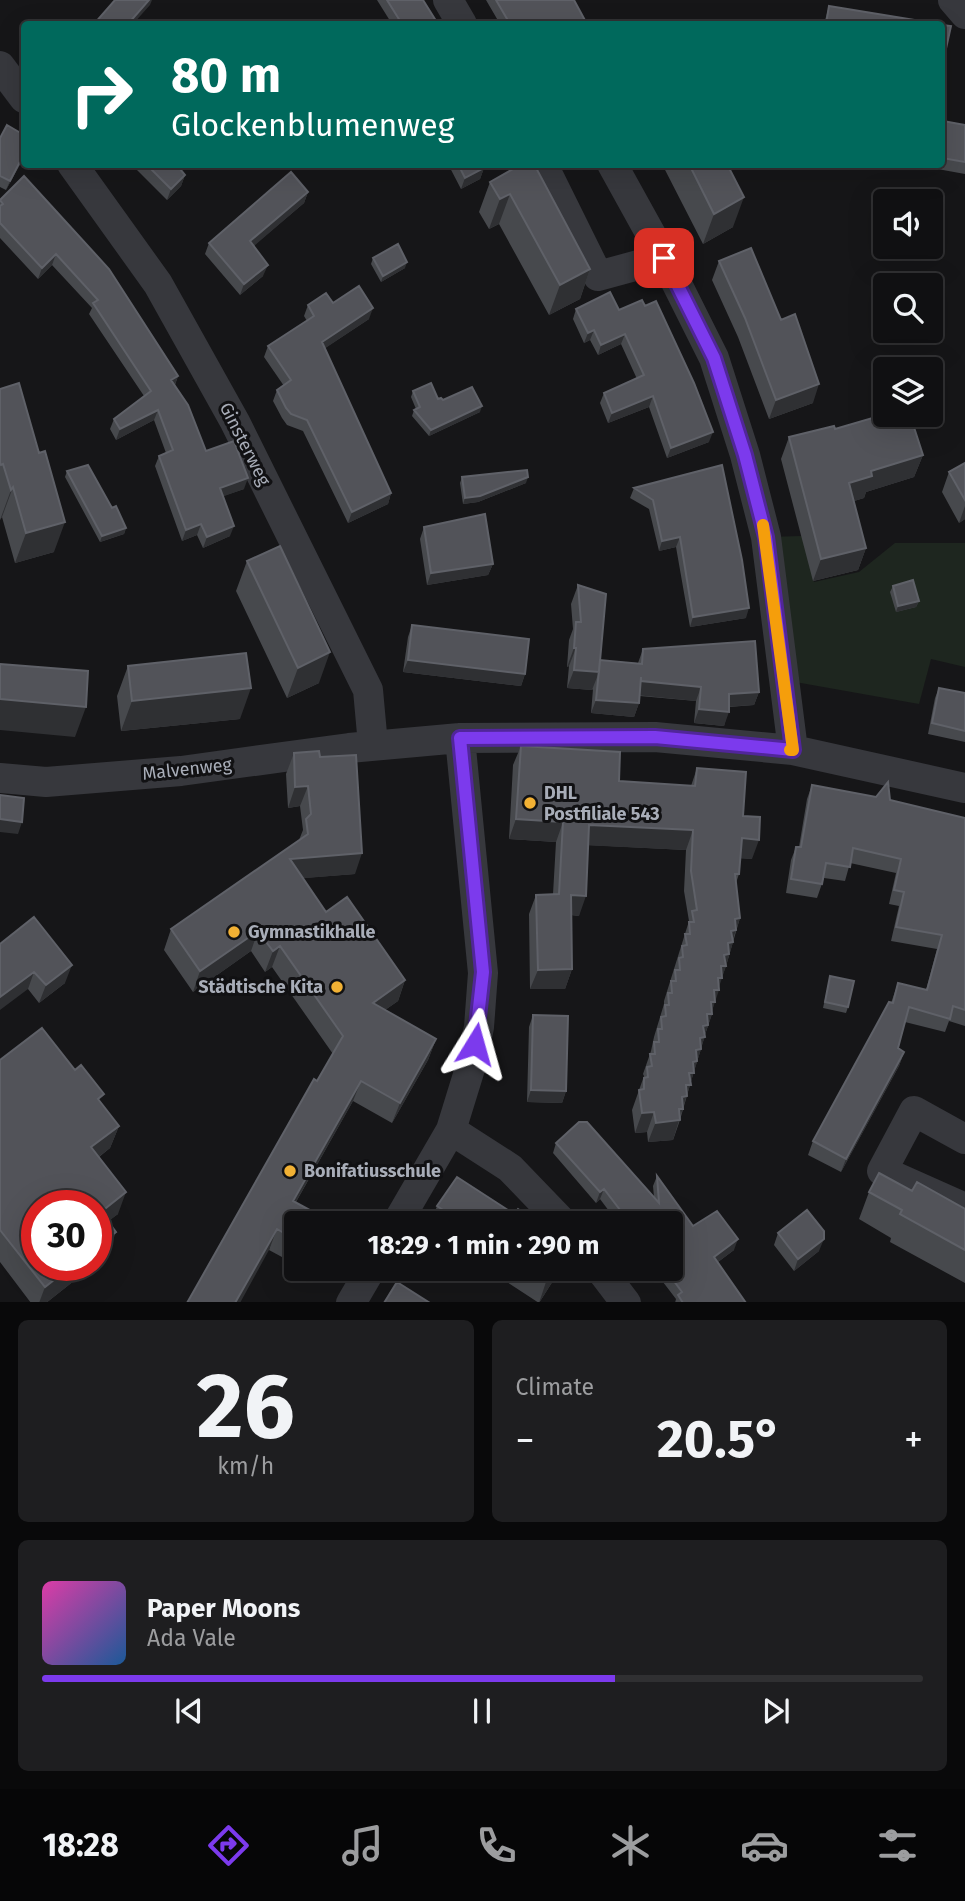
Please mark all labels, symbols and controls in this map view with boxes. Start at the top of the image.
text: 80 m [171,46,281,105]
icon: right [56,49,147,140]
text: Glockenblumenweg [171,106,454,144]
map controls [873,189,943,427]
button: sound [873,189,943,259]
pin [634,228,694,288]
icon: arrive [645,239,683,277]
button: search [873,273,943,343]
button: layers [873,357,943,427]
street label: Ginsterweg [215,399,276,490]
street label: Malvenweg [141,753,233,785]
place label: DHL Postfiliale 543 [544,782,660,825]
marker: DHL Postfiliale 543 [522,795,538,811]
place label: Gymnastikhalle [248,921,376,943]
marker: Gymnastikhalle [226,924,242,940]
place label: Städtische Kita [198,976,323,998]
marker: Städtische Kita [329,979,345,995]
position arrow [438,1007,512,1081]
place label: Bonifatiusschule [304,1160,441,1182]
marker: Bonifatiusschule [282,1163,298,1179]
speed limit sign: 30 [21,1190,112,1281]
text: 18:29 · 1 min · 290 m [368,1230,599,1261]
text: 26 [197,1352,295,1461]
text: Climate [516,1373,594,1401]
text: 20.5° [657,1408,782,1471]
text: − [516,1417,535,1463]
text: + [904,1417,923,1463]
text: km/h [217,1452,274,1480]
text: Paper Moons [147,1593,300,1624]
text: Ada Vale [147,1624,236,1652]
icon: previous [170,1692,208,1730]
icon: pause [463,1692,501,1730]
icon: next [757,1692,795,1730]
icon: directions [204,1821,253,1870]
icon: music [338,1821,387,1870]
icon: phone [472,1821,521,1870]
icon: climate [606,1821,655,1870]
icon: car [740,1821,789,1870]
icon: filters [873,1821,922,1870]
text: 18:28 [42,1826,119,1864]

